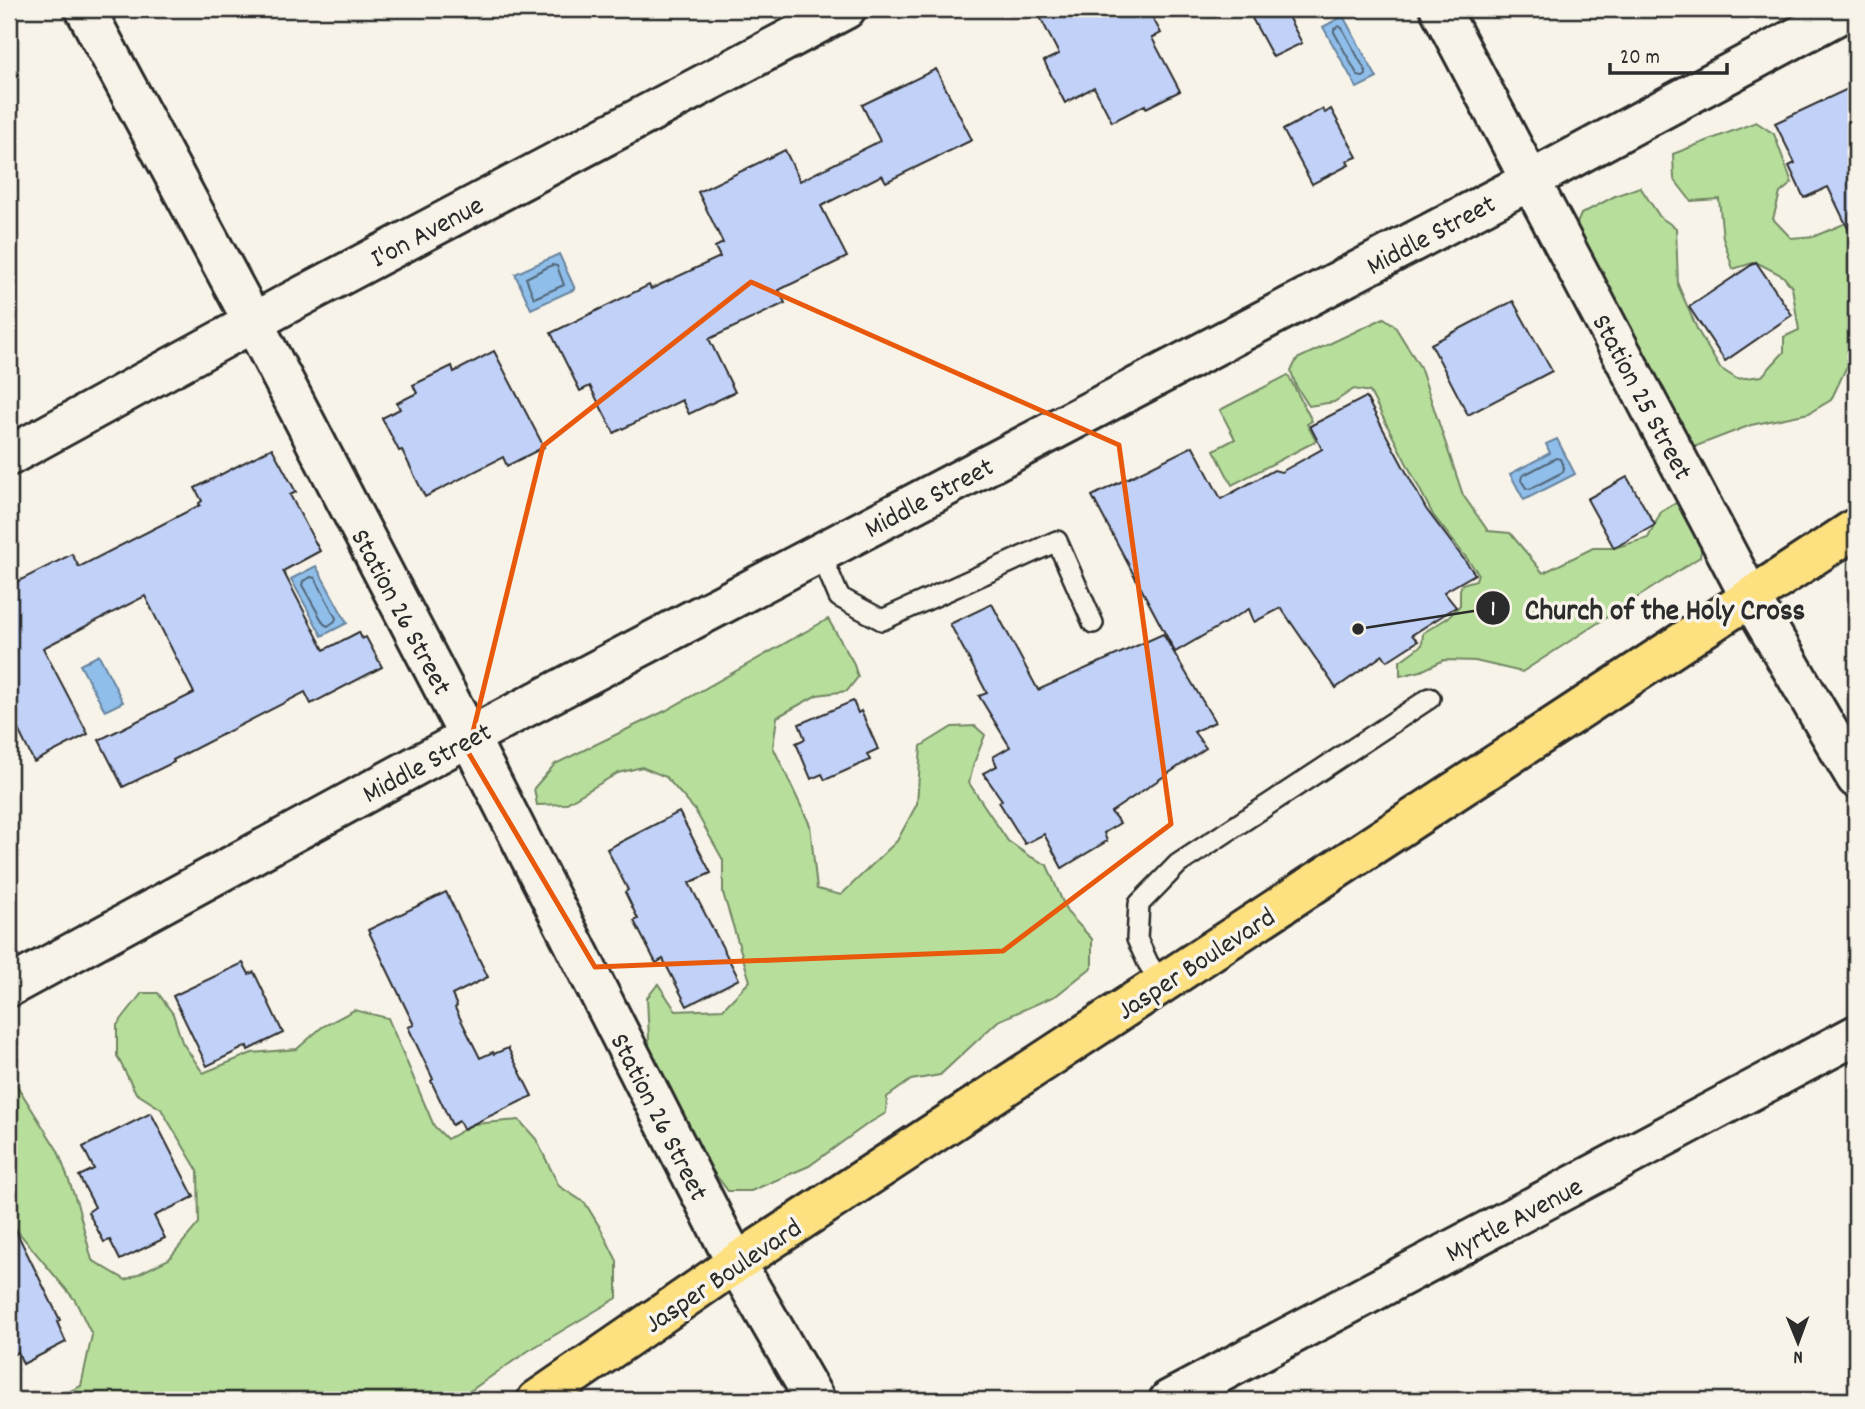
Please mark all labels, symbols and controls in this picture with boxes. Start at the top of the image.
scale bar [1610,32,1727,76]
text: 20 m [1620,44,1660,74]
street label: Middle Street [1361,187,1504,288]
street label: I'on Avenue [365,188,492,281]
street label: Station 25 Street [1579,308,1700,488]
street label: Middle Street [859,450,1002,551]
street label: Station 26 Street [338,523,459,704]
callout: Church of the Holy Cross [1476,583,1819,634]
text: Church of the Holy Cross [1525,592,1805,635]
text: 1 [1491,596,1495,626]
street label: Middle Street [357,715,500,816]
street label: Jasper Boulevard [1110,900,1285,1033]
street label: Station 26 Street [597,1027,716,1209]
street label: Myrtle Avenue [1440,1169,1591,1275]
street label: Jasper Boulevard [638,1211,812,1346]
north arrow [1764,1308,1834,1378]
text: N [1793,1342,1803,1369]

